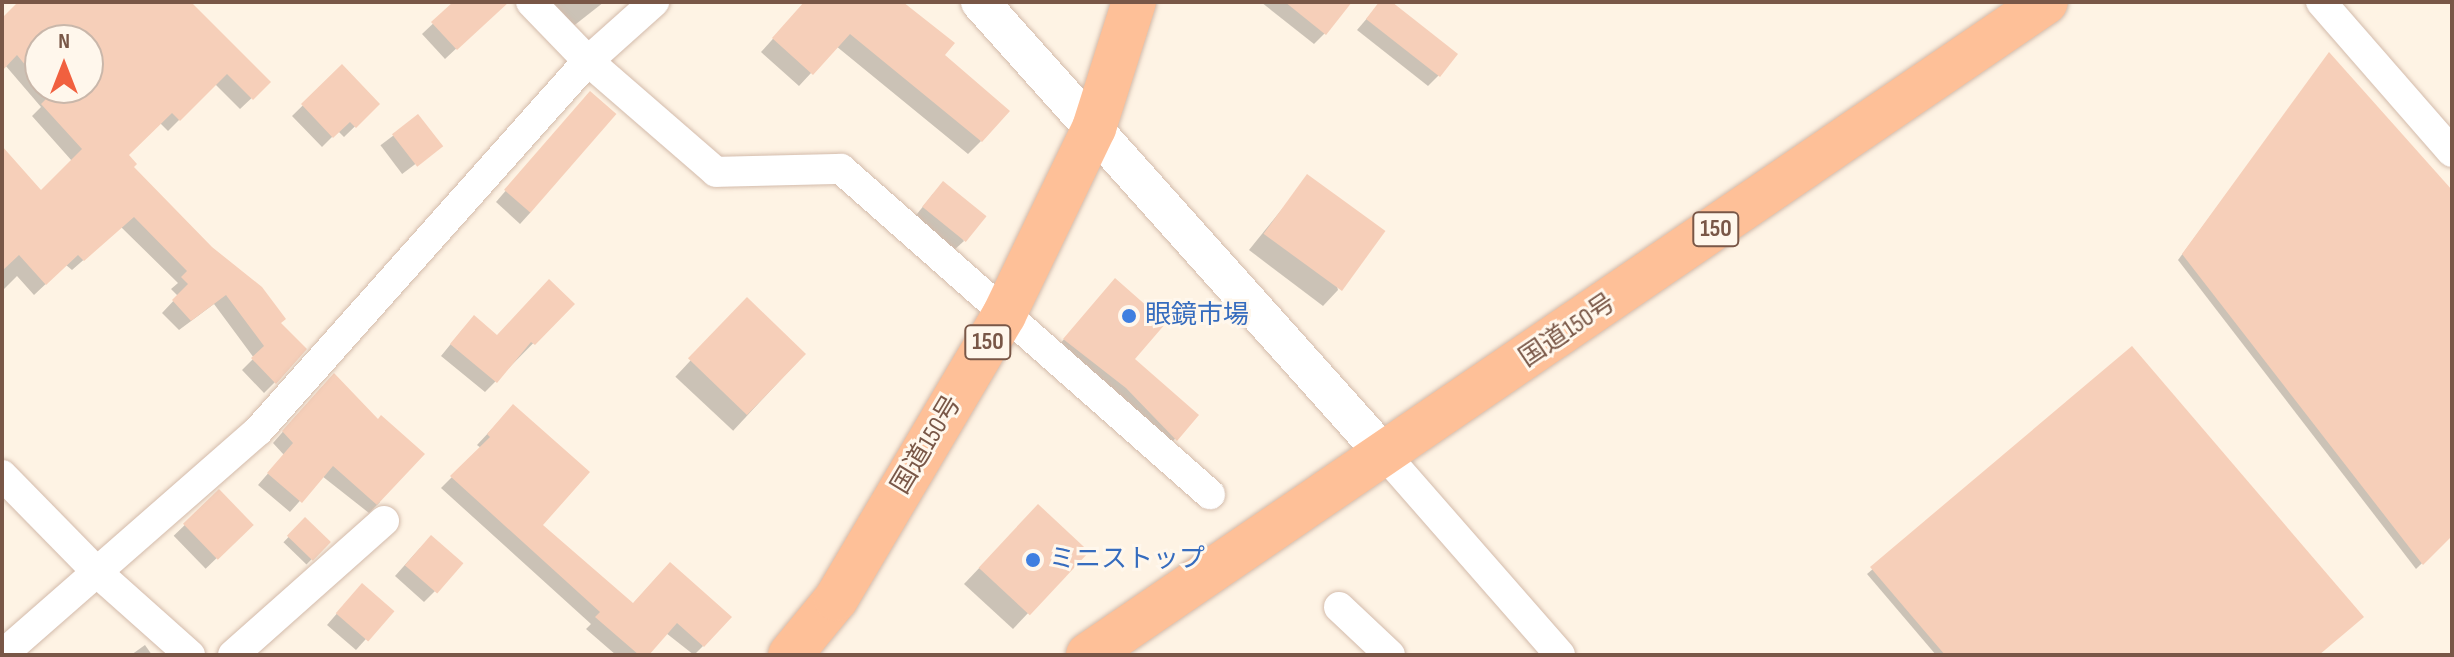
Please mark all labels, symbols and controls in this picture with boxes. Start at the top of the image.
north arrow [24,24,104,104]
text: N [58,28,70,55]
road number: 150 [1692,209,1740,249]
street label: 国道150号 [1514,288,1622,374]
place label: 眼鏡市場 [1145,300,1249,332]
marker: 眼鏡市場 [1120,307,1138,325]
road number: 150 [964,322,1012,362]
street label: 国道150号 [886,390,968,500]
place label: ミニストップ [1049,544,1205,576]
marker: ミニストップ [1024,551,1042,569]

